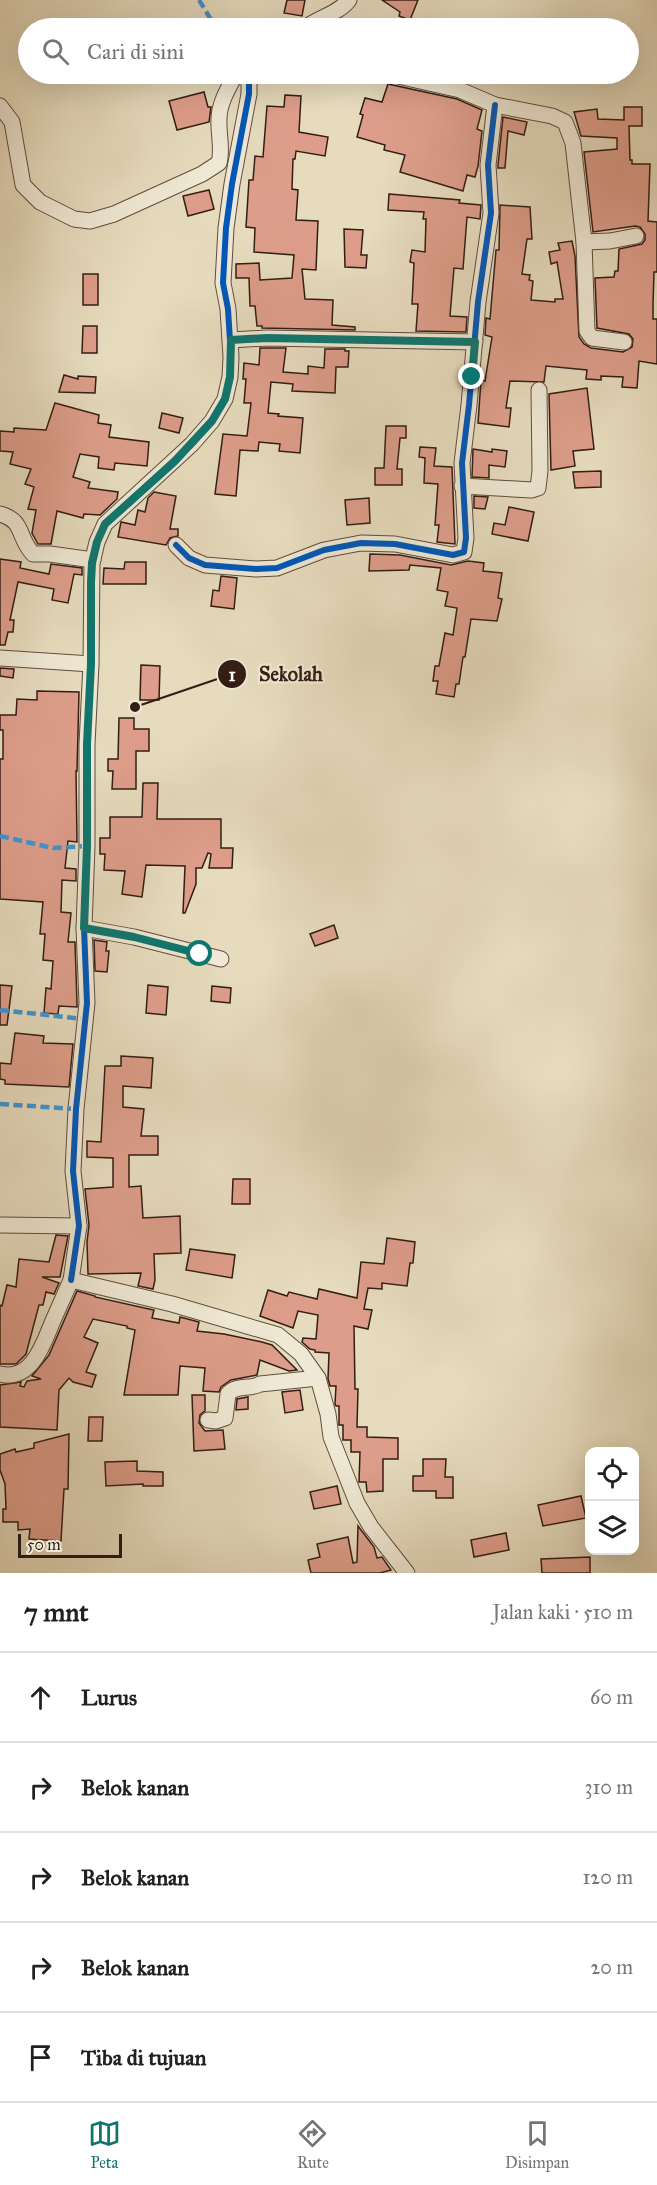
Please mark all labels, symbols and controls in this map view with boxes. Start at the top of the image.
search box [18,18,639,84]
icon: search [39,35,72,68]
text: Cari di sini [87,38,184,65]
route end [458,363,484,389]
callout: Sekolah [217,655,335,693]
text: Sekolah [259,662,324,686]
text: 1 [228,664,236,686]
route start [186,940,212,966]
map controls [585,1447,639,1555]
button: locate [585,1447,639,1501]
button: layers [585,1501,639,1555]
scale bar [18,1531,122,1558]
text: 50 m [27,1535,61,1554]
text: 7 mnt [24,1596,88,1628]
text: Jalan kaki · 510 m [493,1600,633,1624]
icon: ahead [24,1681,57,1714]
text: Lurus [81,1684,137,1711]
text: 60 m [590,1685,633,1709]
icon: right [24,1771,57,1804]
text: Belok kanan [81,1774,189,1801]
text: 310 m [584,1775,633,1799]
icon: right [24,1861,57,1894]
text: Belok kanan [81,1864,189,1891]
text: 120 m [582,1865,633,1889]
icon: right [24,1951,57,1984]
text: Belok kanan [81,1954,189,1981]
text: 20 m [590,1955,633,1979]
icon: arrive [24,2041,57,2074]
text: Tiba di tujuan [81,2044,206,2071]
tab: Peta [88,2117,121,2172]
tab: Rute [296,2117,329,2172]
tab: Disimpan [505,2117,569,2172]

